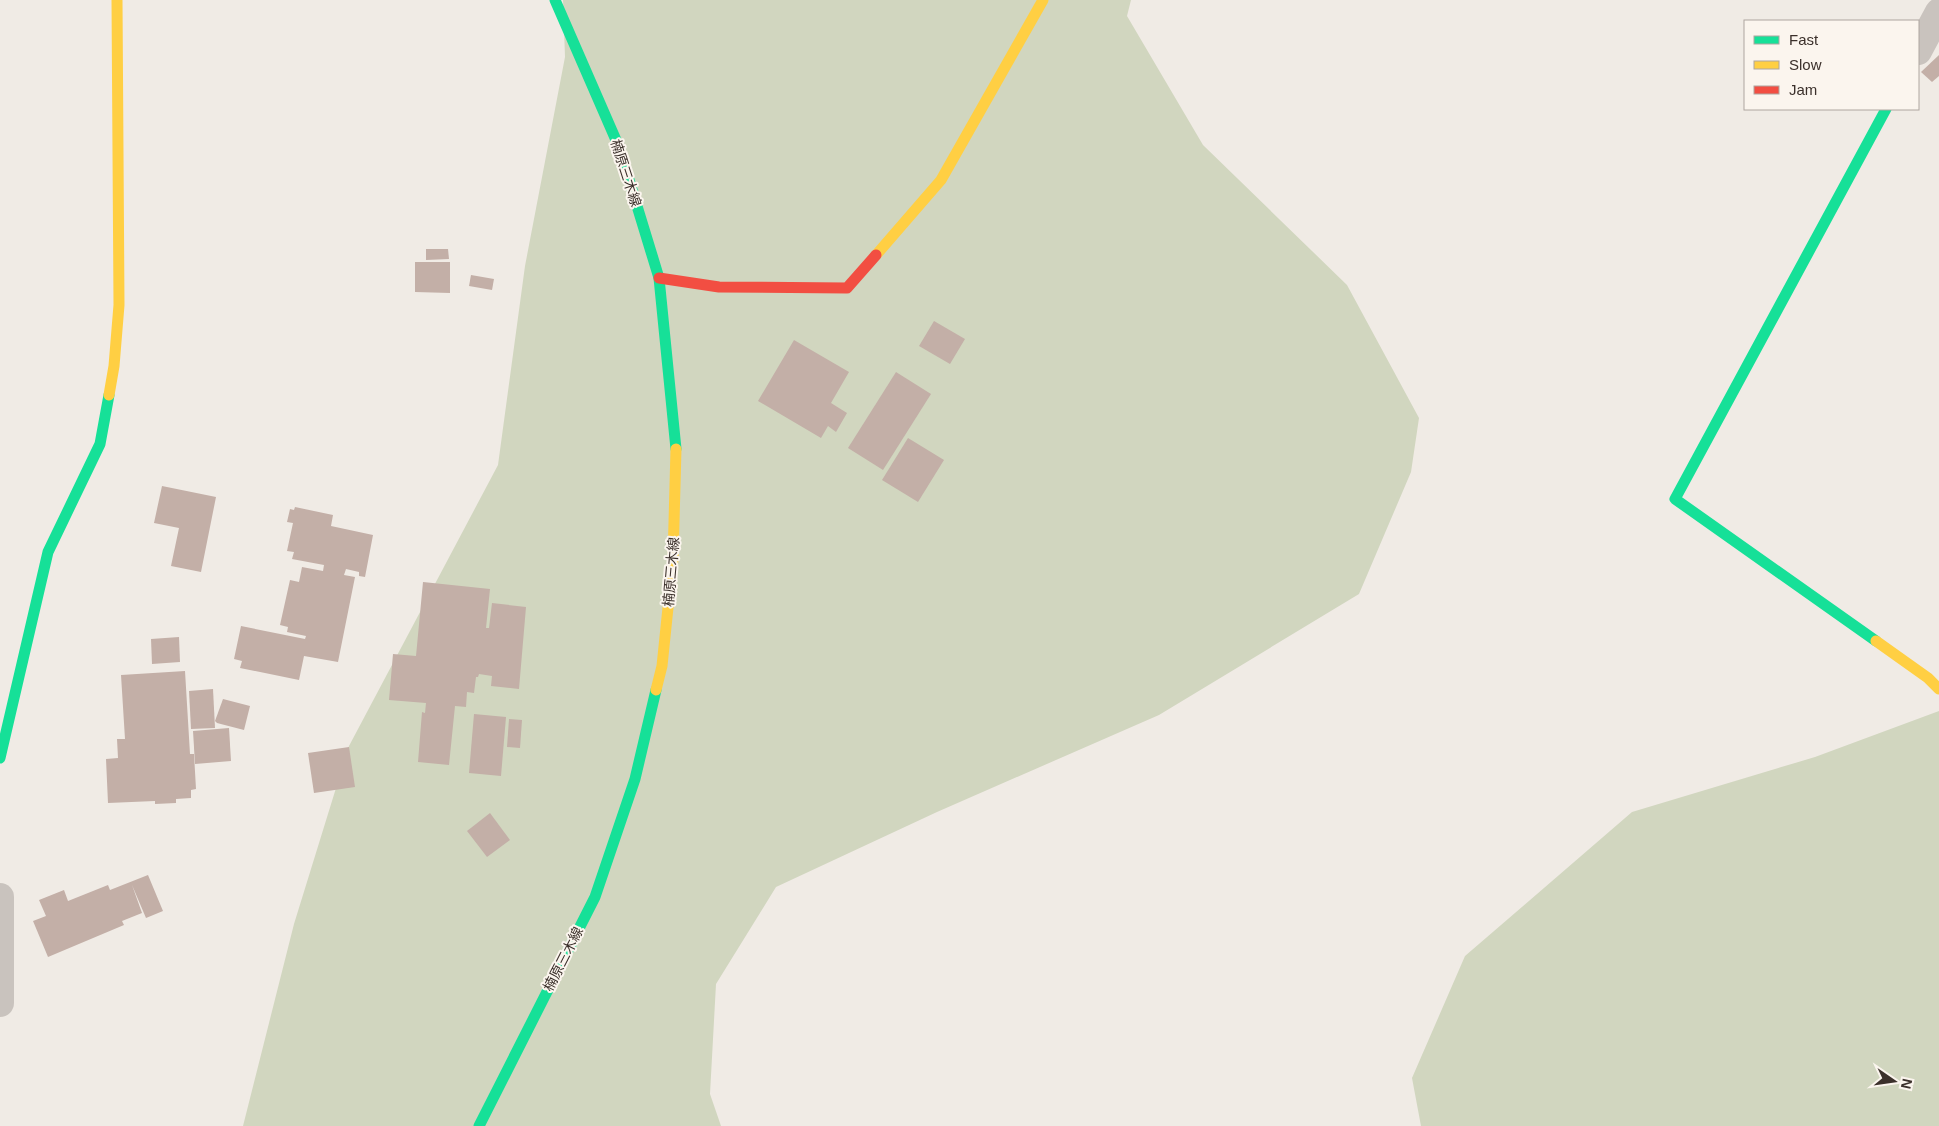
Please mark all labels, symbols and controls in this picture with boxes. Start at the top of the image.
legend [1744,20,1919,110]
text: Fast [1789,31,1819,48]
text: Slow [1789,56,1822,73]
text: Jam [1789,81,1817,98]
street label: 楠原三木線 [608,137,644,209]
street label: 楠原三木線 [660,536,682,608]
street label: 楠原三木線 [540,924,586,994]
north arrow [1869,1056,1919,1106]
text: N [1898,1077,1916,1091]

